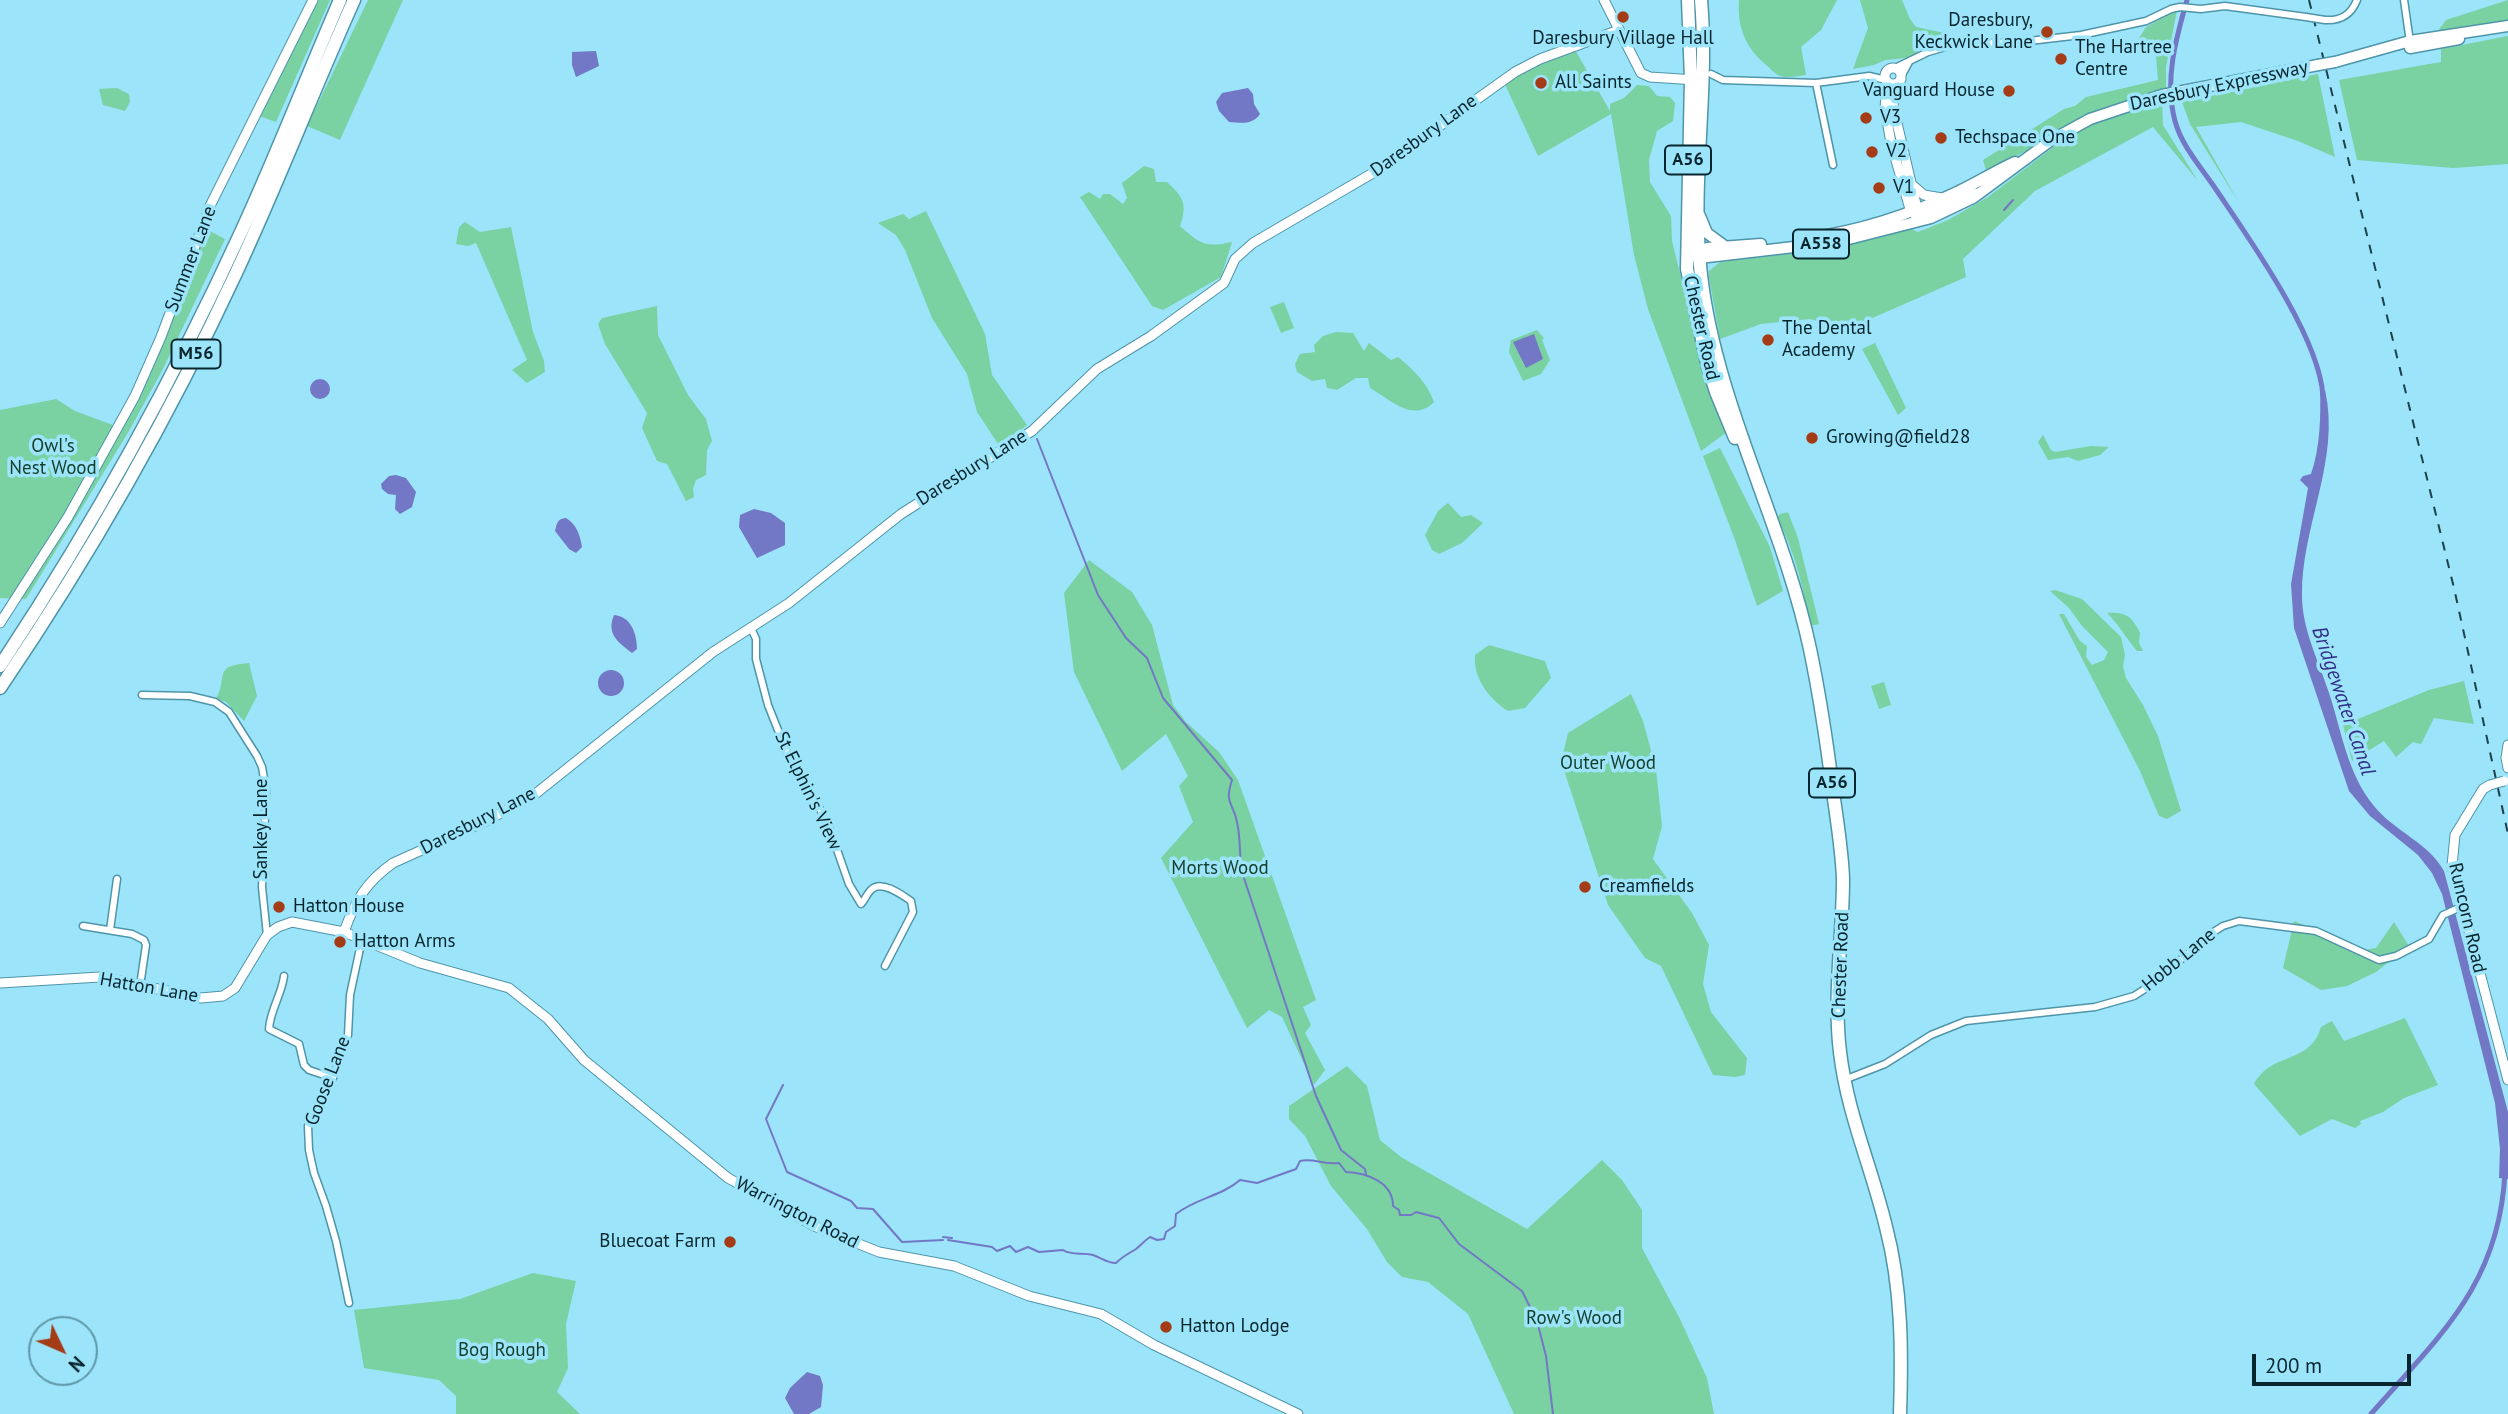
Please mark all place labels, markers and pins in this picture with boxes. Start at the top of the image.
marker: Daresbury Village Hall [1615,9,1631,25]
place label: Daresbury, Keckwick Lane [1914,10,2033,54]
marker: Daresbury, Keckwick Lane [2039,24,2055,40]
place label: Daresbury Village Hall [1532,28,1714,50]
place label: The Hartree Centre [2075,37,2172,81]
marker: The Hartree Centre [2053,51,2069,67]
place label: All Saints [1555,72,1632,94]
marker: All Saints [1533,75,1549,91]
place label: Vanguard House [1863,80,1995,102]
marker: Vanguard House [2001,83,2017,99]
place label: V3 [1880,107,1901,129]
marker: V3 [1858,110,1874,126]
place label: Techspace One [1955,127,2075,149]
marker: Techspace One [1933,130,1949,146]
place label: V2 [1886,141,1907,163]
marker: V2 [1864,144,1880,160]
place label: V1 [1893,177,1914,199]
marker: V1 [1871,180,1887,196]
place label: The Dental Academy [1782,318,1872,362]
marker: The Dental Academy [1760,332,1776,348]
place label: Growing@field28 [1826,427,1970,449]
marker: Growing@field28 [1804,430,1820,446]
place label: Creamfields [1599,876,1694,898]
marker: Creamfields [1577,879,1593,895]
place label: Hatton House [293,896,404,918]
marker: Hatton House [271,899,287,915]
place label: Hatton Arms [354,931,456,953]
marker: Hatton Arms [332,934,348,950]
place label: Bluecoat Farm [599,1231,716,1253]
marker: Bluecoat Farm [722,1234,738,1250]
place label: Hatton Lodge [1180,1316,1289,1338]
marker: Hatton Lodge [1158,1319,1174,1335]

